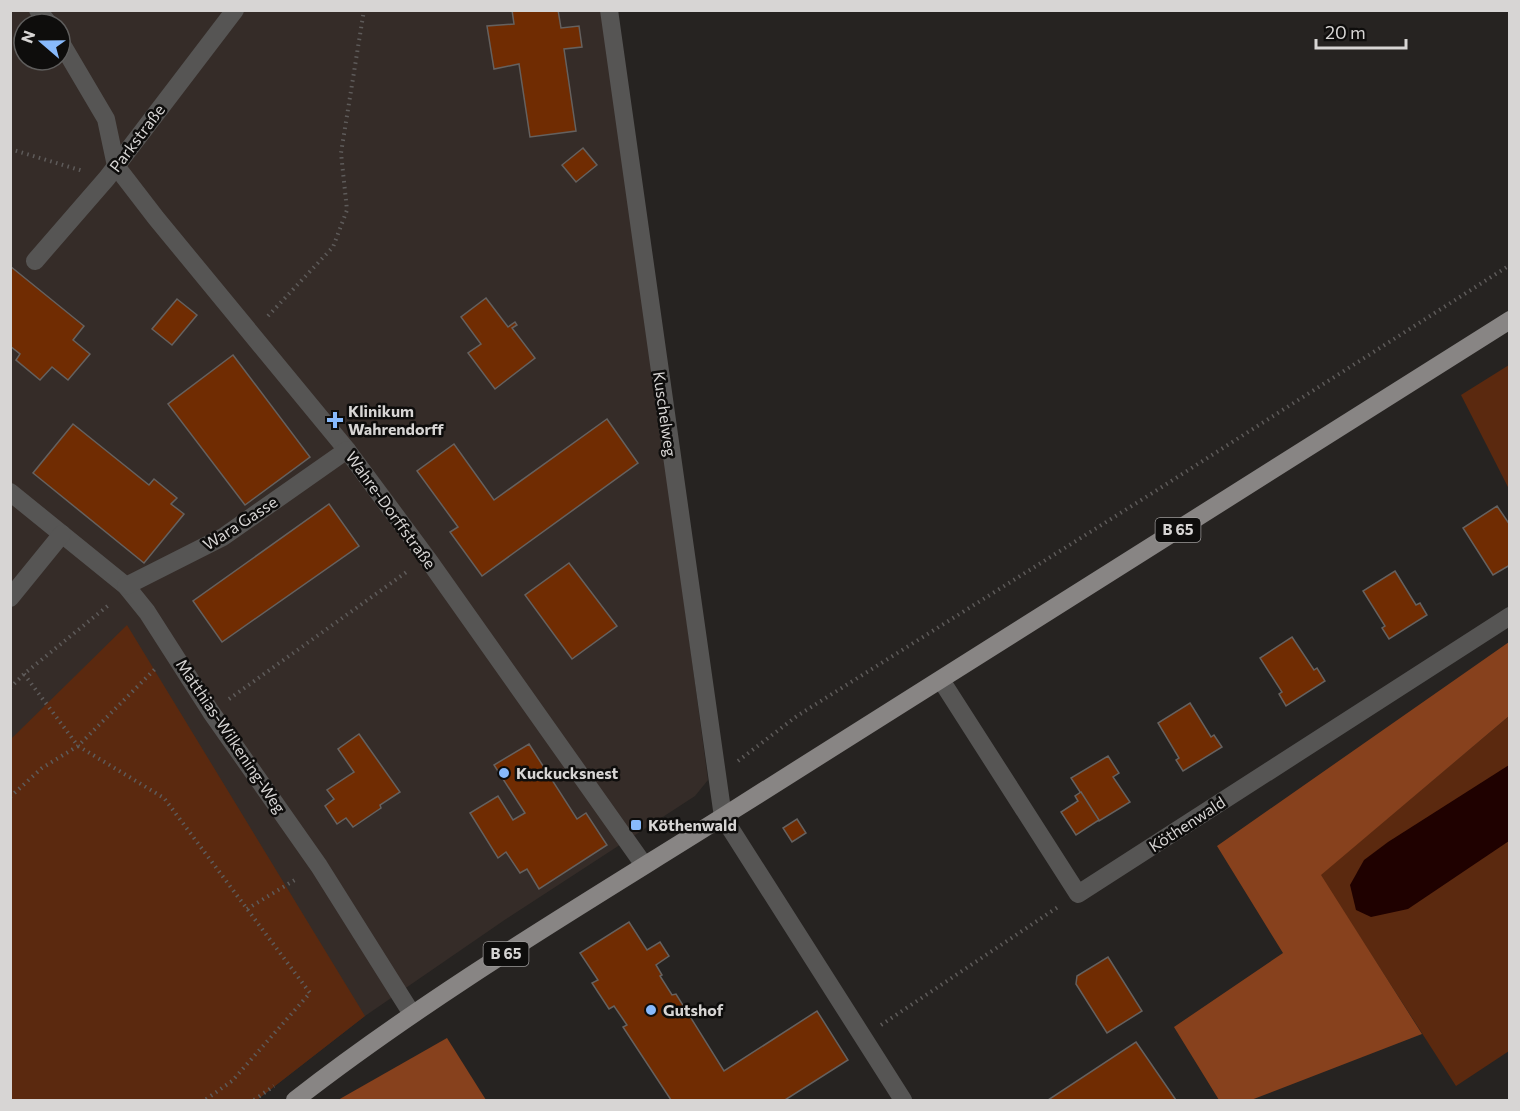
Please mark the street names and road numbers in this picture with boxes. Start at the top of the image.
street label: Parkstraße [105,100,168,175]
street label: Kuschelweg [650,370,681,458]
street label: Wahre-Dorffstraße [342,447,440,572]
street label: Wara Gasse [199,492,280,554]
road number: B 65 [1156,518,1200,542]
street label: Matthias-Wilkening-Weg [173,655,290,817]
street label: Köthenwald [1145,792,1228,855]
road number: B 65 [484,942,528,966]

